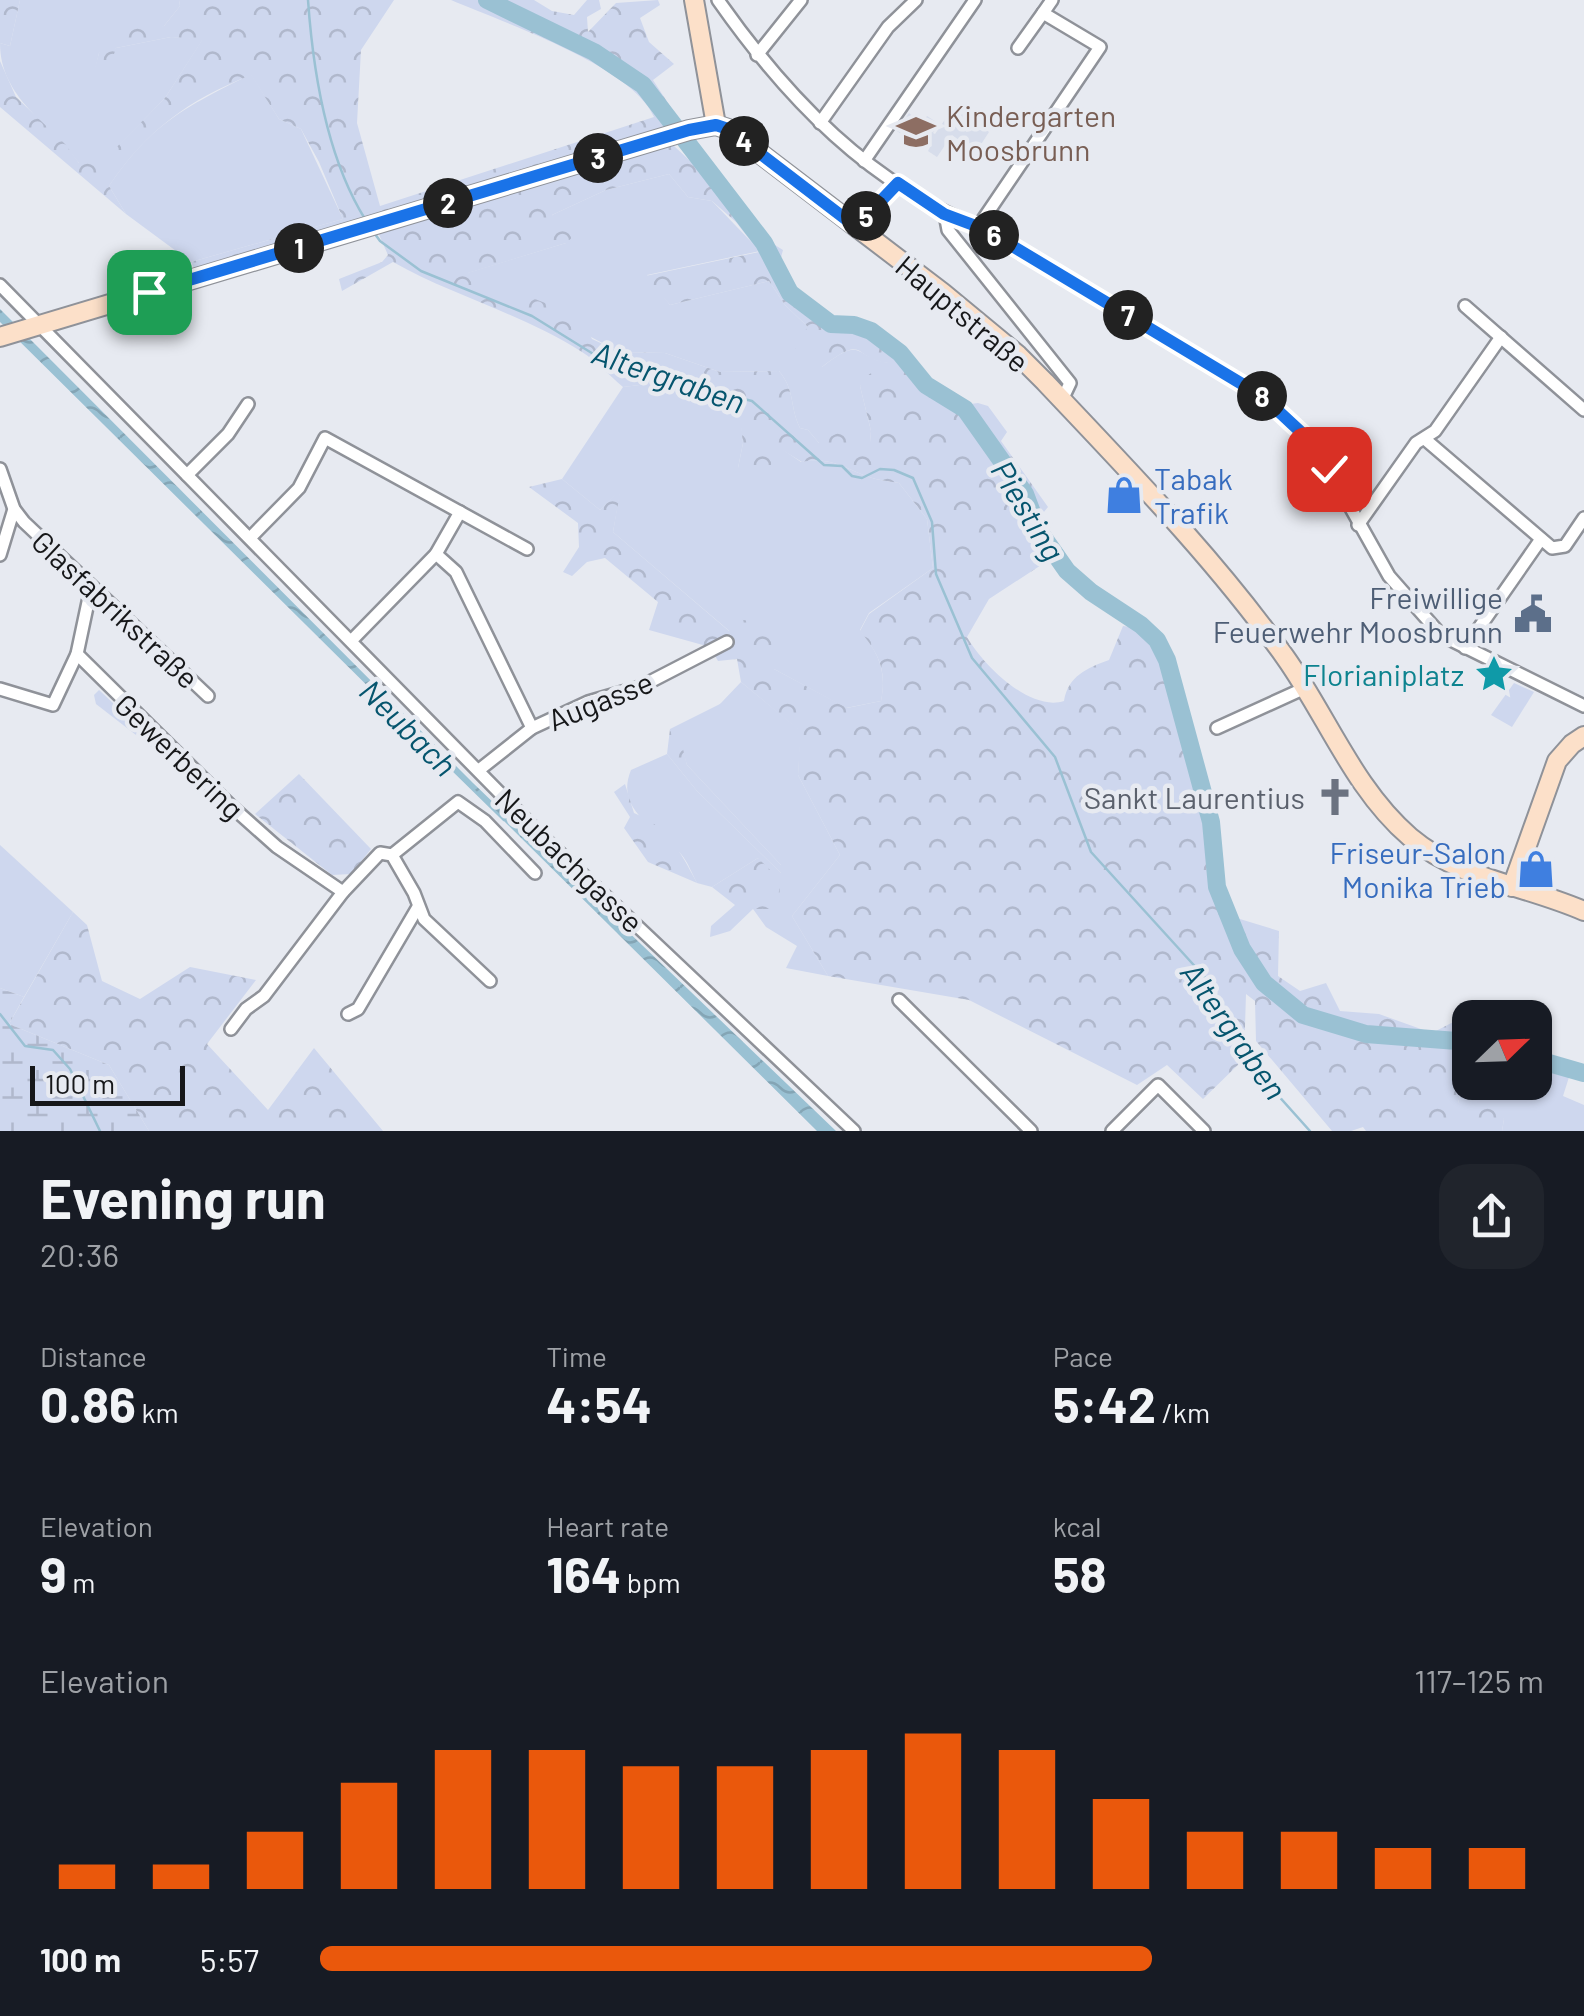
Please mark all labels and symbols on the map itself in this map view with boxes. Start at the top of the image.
place label: Kindergarten Moosbrunn [946,97,1116,167]
school or university icon: Kindergarten Moosbrunn [895,111,937,153]
pin: 4 [719,116,769,166]
pin: 3 [573,133,623,183]
pin: 2 [423,178,473,228]
pin: 5 [841,191,891,241]
pin: 6 [969,210,1019,260]
pin: 1 [274,223,324,273]
street label: Hauptstraße [889,247,1037,379]
pin [107,250,192,335]
pin: 7 [1103,290,1153,340]
water label: Altergraben [588,332,750,420]
pin: 8 [1237,371,1287,421]
pin [1287,427,1372,512]
water label: Piesting [984,453,1074,567]
place label: Tabak Trafik [1154,460,1233,530]
shop icon: Tabak Trafik [1103,474,1145,516]
street label: Glasfabrikstraße [25,523,207,695]
place label: Freiwillige Feuerwehr Moosbrunn [1213,579,1503,649]
public building icon: Freiwillige Feuerwehr Moosbrunn [1512,593,1554,635]
place icon: Florianiplatz [1473,653,1515,695]
place label: Florianiplatz [1303,656,1464,692]
street label: Augasse [542,663,658,737]
water label: Neubach [353,671,465,783]
street label: Gewerbering [108,686,252,826]
church icon: Sankt Laurentius [1314,776,1356,818]
place label: Sankt Laurentius [1084,779,1305,815]
street label: Neubachgasse [489,780,651,940]
place label: Friseur-Salon Monika Trieb [1329,834,1506,904]
shop icon: Friseur-Salon Monika Trieb [1515,848,1557,890]
water label: Altergraben [1174,954,1296,1106]
north arrow [1452,1000,1552,1100]
scale bar [30,1061,185,1106]

